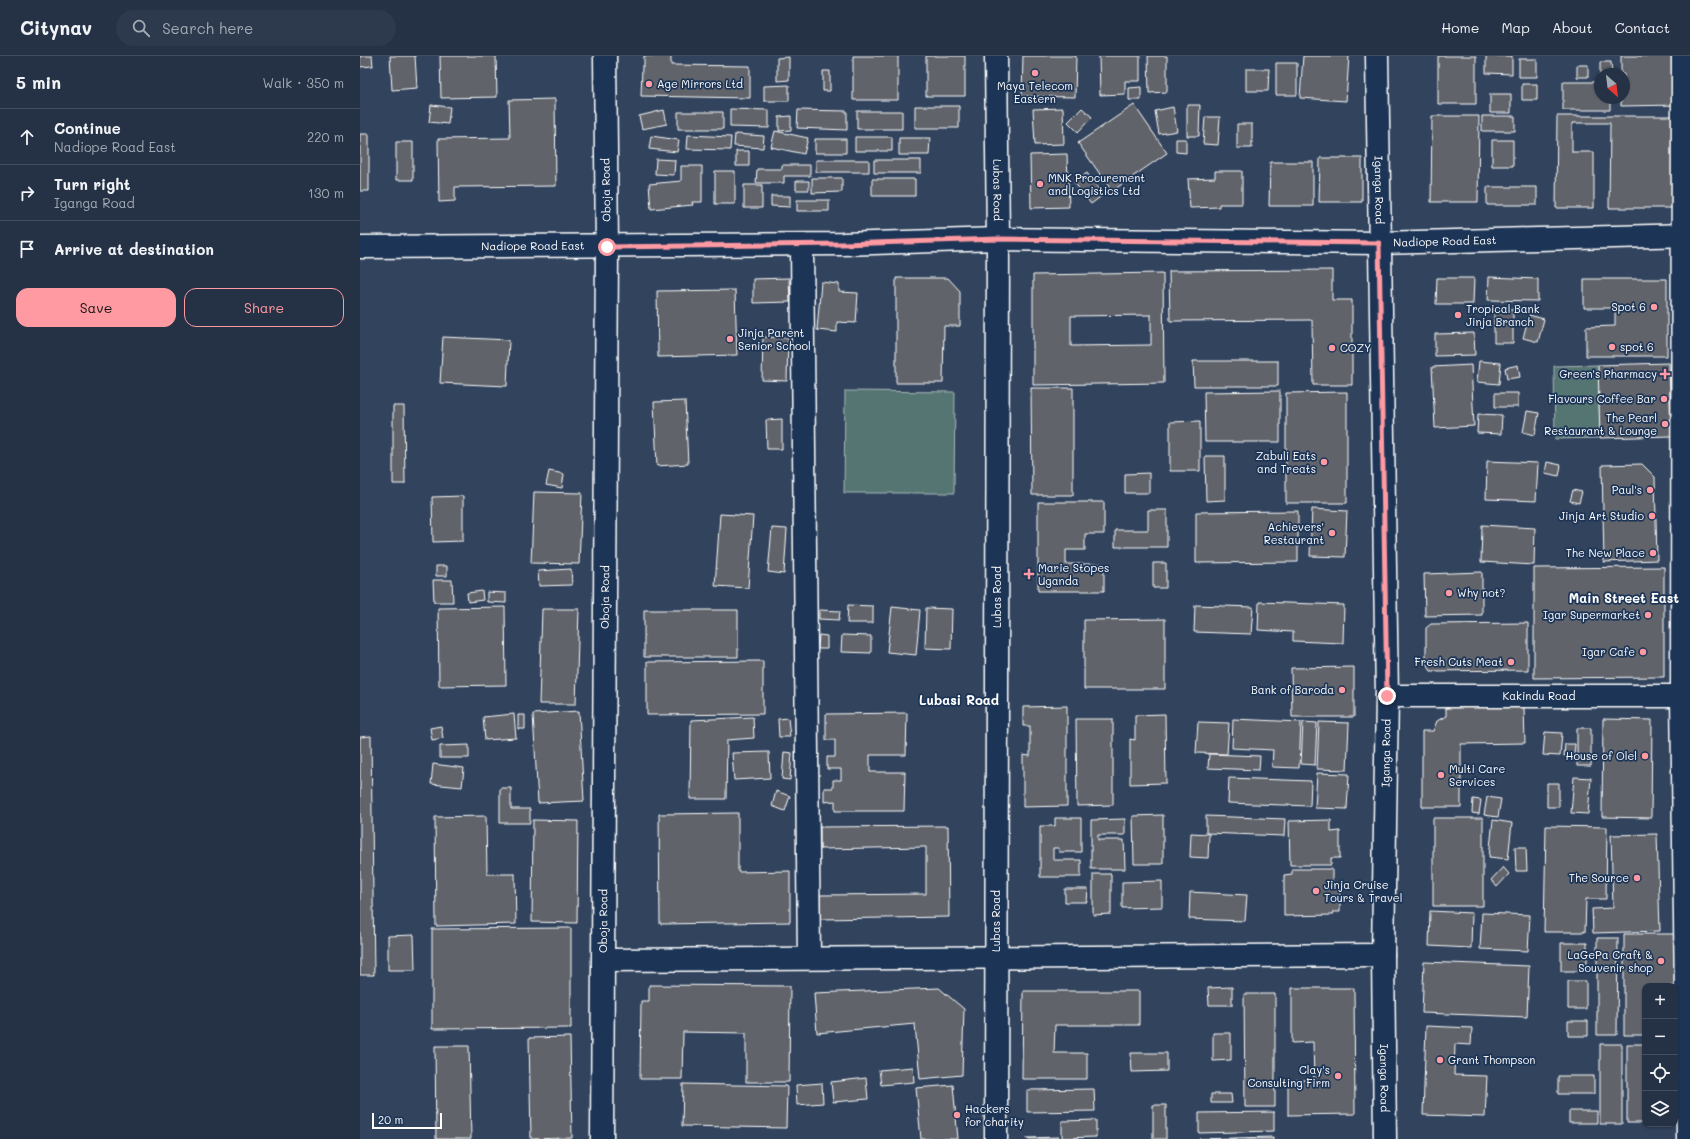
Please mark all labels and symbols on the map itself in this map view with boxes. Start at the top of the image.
marker: Maya Telecom Eastern [1030,68,1040,78]
north arrow [1594,68,1630,104]
place label: Age Mirrors Ltd [657,76,743,91]
place label: Maya Telecom Eastern [997,78,1073,106]
marker: Age Mirrors Ltd [644,79,654,89]
street label: Iganga Road [1372,156,1388,224]
street label: Oboja Road [597,158,614,222]
street label: Lubas Road [990,159,1006,221]
place label: MNK Procurement and Logistics Ltd [1048,170,1145,198]
marker: MNK Procurement and Logistics Ltd [1035,179,1045,189]
street label: Nadiope Road East [1393,232,1497,250]
street label: Nadiope Road East [481,238,585,253]
route start [598,238,616,256]
place label: Spot 6 [1611,299,1646,314]
place label: Tropical Bank Jinja Branch [1466,301,1540,329]
marker: Spot 6 [1649,302,1659,312]
marker: Tropical Bank Jinja Branch [1453,310,1463,320]
place label: Jinja Parent Senior School [738,325,811,353]
marker: Jinja Parent Senior School [725,334,735,344]
place label: spot 6 [1620,339,1654,354]
place label: COZY [1340,340,1371,355]
marker: spot 6 [1607,342,1617,352]
marker: COZY [1327,343,1337,353]
place label: Green's Pharmacy [1559,366,1657,381]
marker: Green's Pharmacy [1660,369,1670,379]
place label: Flavours Coffee Bar [1548,391,1656,406]
marker: Flavours Coffee Bar [1659,394,1669,404]
place label: The Pearl Restaurant & Lounge [1544,410,1657,438]
marker: The Pearl Restaurant & Lounge [1660,419,1670,429]
place label: Zabuli Eats and Treats [1256,448,1316,476]
marker: Zabuli Eats and Treats [1319,457,1329,467]
place label: Paul's [1612,482,1642,497]
marker: Paul's [1645,485,1655,495]
place label: Jinja Art Studio [1559,508,1644,523]
marker: Jinja Art Studio [1647,511,1657,521]
place label: Achievers' Restaurant [1264,519,1324,547]
marker: Achievers' Restaurant [1327,528,1337,538]
place label: The New Place [1566,545,1645,560]
marker: The New Place [1648,548,1658,558]
place label: Marie Stopes Uganda [1038,560,1109,588]
street label: Oboja Road [597,565,612,629]
street label: Lubas Road [989,566,1004,628]
marker: Marie Stopes Uganda [1023,568,1035,580]
place label: Why not? [1457,585,1506,600]
marker: Why not? [1444,588,1454,598]
district label: Main Street East [1569,589,1679,606]
place label: Igar Supermarket [1543,607,1640,622]
marker: Igar Supermarket [1643,610,1653,620]
place label: Igar Cafe [1582,644,1635,659]
marker: Igar Cafe [1638,647,1648,657]
place label: Fresh Cuts Meat [1415,654,1503,669]
marker: Fresh Cuts Meat [1506,657,1516,667]
place label: Bank of Baroda [1251,682,1334,697]
marker: Bank of Baroda [1337,685,1347,695]
route end [1378,687,1396,705]
street label: Kakindu Road [1503,688,1575,703]
district label: Lubasi Road [919,691,999,708]
street label: Iganga Road [1377,719,1394,787]
place label: House of Olel [1566,748,1637,763]
marker: House of Olel [1640,751,1650,761]
place label: Multi Care Services [1449,761,1505,789]
marker: Multi Care Services [1436,770,1446,780]
place label: The Source [1569,870,1629,885]
marker: The Source [1632,873,1642,883]
place label: Jinja Cruise Tours & Travel [1324,877,1402,905]
marker: Jinja Cruise Tours & Travel [1311,886,1321,896]
street label: Oboja Road [595,889,610,953]
street label: Lubas Road [988,890,1003,952]
place label: LaGePa Craft & Souvenir shop [1567,947,1653,975]
marker: LaGePa Craft & Souvenir shop [1656,956,1666,966]
street label: Iganga Road [1377,1044,1393,1112]
place label: Grant Thompson [1448,1052,1535,1067]
marker: Grant Thompson [1435,1055,1445,1065]
place label: Clay's Consulting Firm [1247,1062,1330,1090]
marker: Clay's Consulting Firm [1333,1071,1343,1081]
place label: Hackers for charity [965,1101,1024,1129]
marker: Hackers for charity [952,1110,962,1120]
scale bar [372,1111,442,1130]

